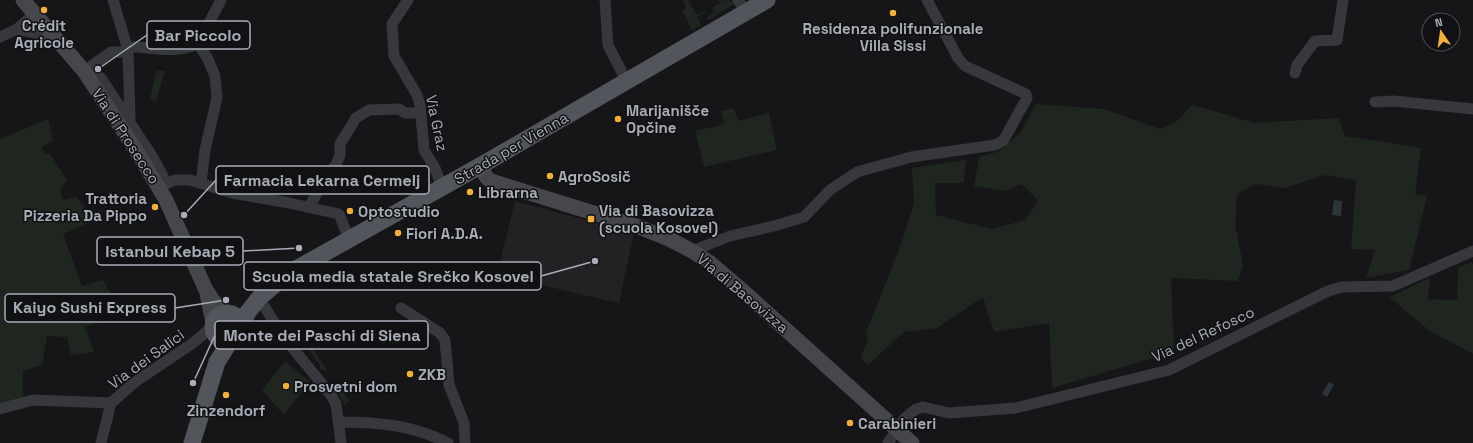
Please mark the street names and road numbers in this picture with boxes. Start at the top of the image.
street label: Via di Prosecco [88,85,164,187]
street label: Via Graz [422,93,452,153]
street label: Strada per Vienna [450,107,572,188]
street label: Via di Basovizza [693,249,793,337]
street label: Via del Refosco [1149,302,1257,366]
street label: Via dei Salici [104,325,188,393]

